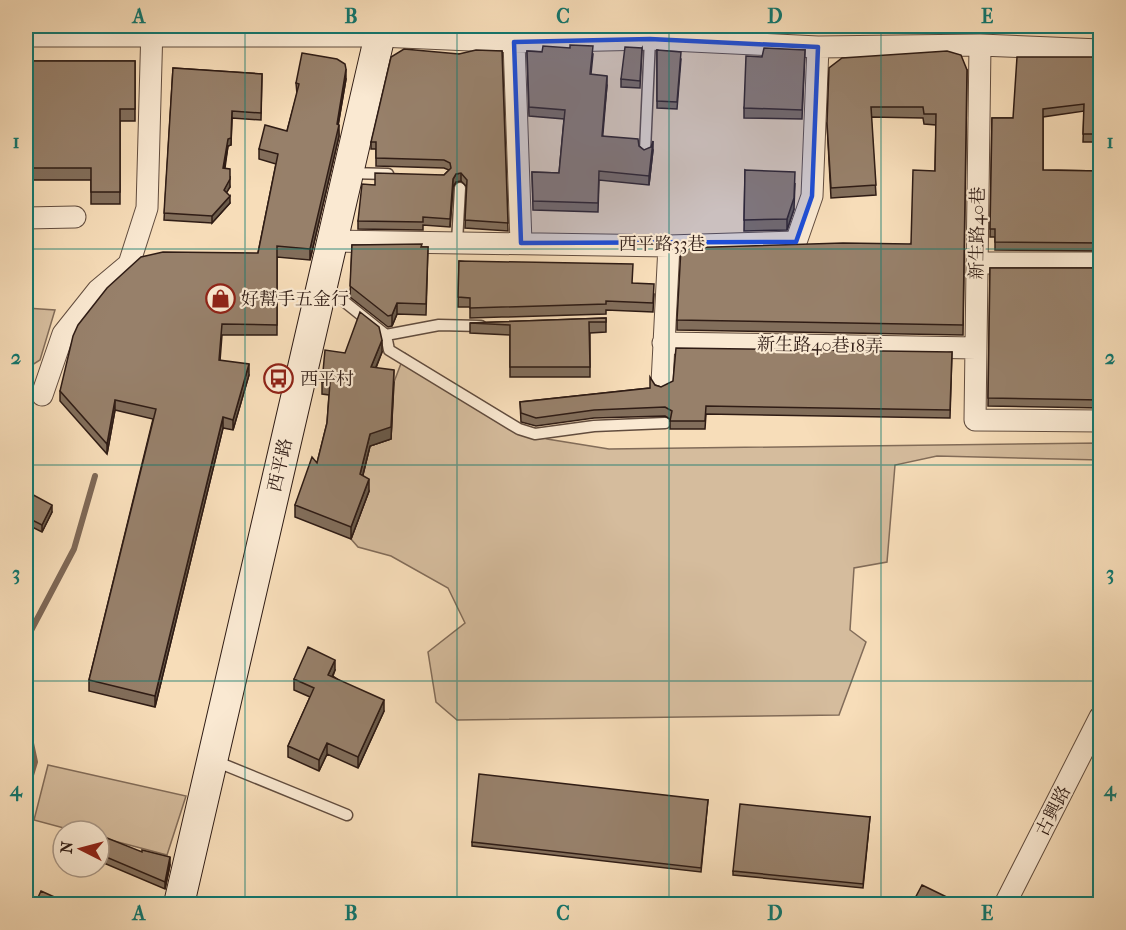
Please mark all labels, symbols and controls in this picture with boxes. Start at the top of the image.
text: A [131,5,147,28]
text: B [344,5,358,28]
text: C [556,5,570,28]
text: D [767,5,783,28]
text: E [981,5,993,28]
text: 1 [12,130,20,153]
text: 1 [1106,130,1114,153]
street label: 新生路40巷 [966,187,989,279]
street label: 西平路33巷 [619,234,705,255]
shop icon: 好幫手五金行 [204,283,236,315]
place label: 好幫手五金行 [241,289,349,310]
street label: 新生路40巷18弄 [757,334,883,357]
text: 2 [11,346,21,369]
text: 2 [1105,346,1115,369]
bus stop icon: 西平村 [263,363,295,395]
place label: 西平村 [300,369,354,390]
street label: 西平路 [264,436,297,494]
text: 3 [12,562,20,585]
text: 3 [1106,562,1114,585]
text: 4 [9,778,23,802]
text: 4 [1103,778,1117,802]
street label: 古興路 [1032,782,1075,840]
north arrow [51,819,111,879]
text: N [56,840,77,855]
text: A [131,902,147,925]
text: B [344,902,358,925]
text: C [556,902,570,925]
text: D [767,902,783,925]
text: E [981,902,993,925]

